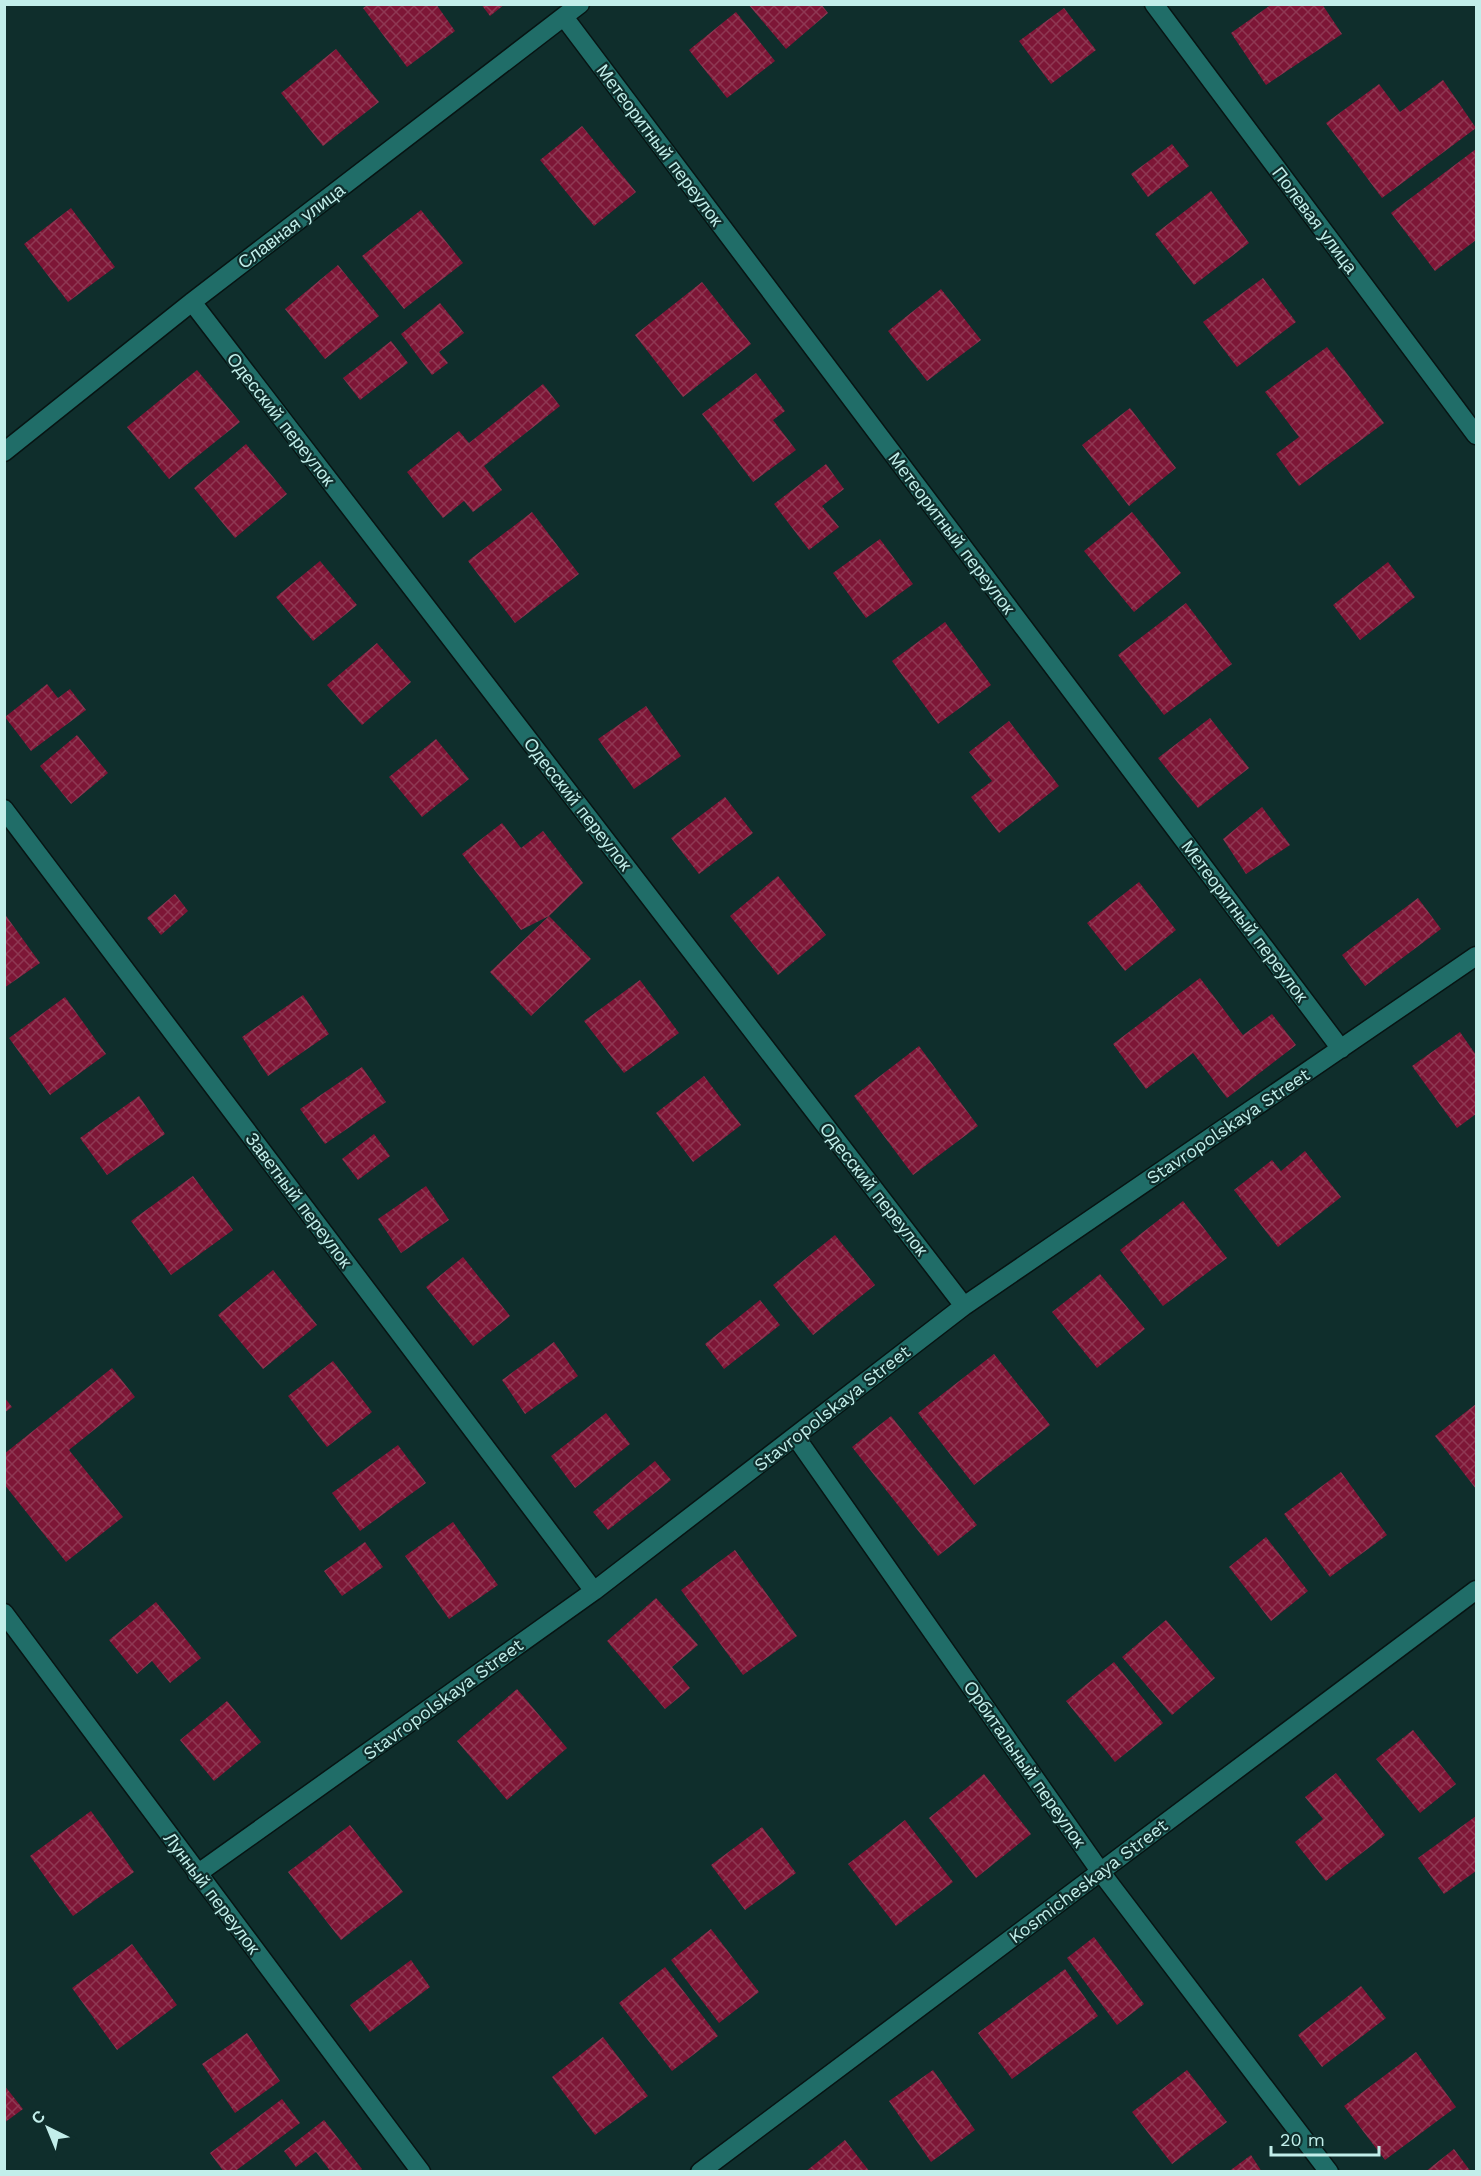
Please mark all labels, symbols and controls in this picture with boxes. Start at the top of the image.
street label: Метеоритный переулок [592,60,728,230]
street label: Полевая улица [1268,163,1362,278]
street label: Славная улица [233,178,349,273]
street label: Одесский переулок [223,348,340,490]
street label: Метеоритный переулок [884,448,1020,618]
street label: Одесский переулок [520,733,637,875]
street label: Метеоритный переулок [1177,836,1313,1006]
street label: Stavropolskaya Street [1142,1063,1314,1188]
street label: Одесский переулок [816,1118,933,1260]
street label: Заветный переулок [241,1128,357,1272]
street label: Stavropolskaya Street [750,1340,915,1475]
street label: Stavropolskaya Street [359,1634,527,1764]
street label: Орбитальный переулок [960,1677,1090,1851]
street label: Kosmicheskaya Street [1005,1814,1172,1948]
street label: Лунный переулок [159,1828,265,1958]
north arrow [18,2098,78,2158]
text: С [27,2106,49,2128]
scale bar [1271,2119,1379,2157]
text: 20 m [1280,2129,1325,2150]

